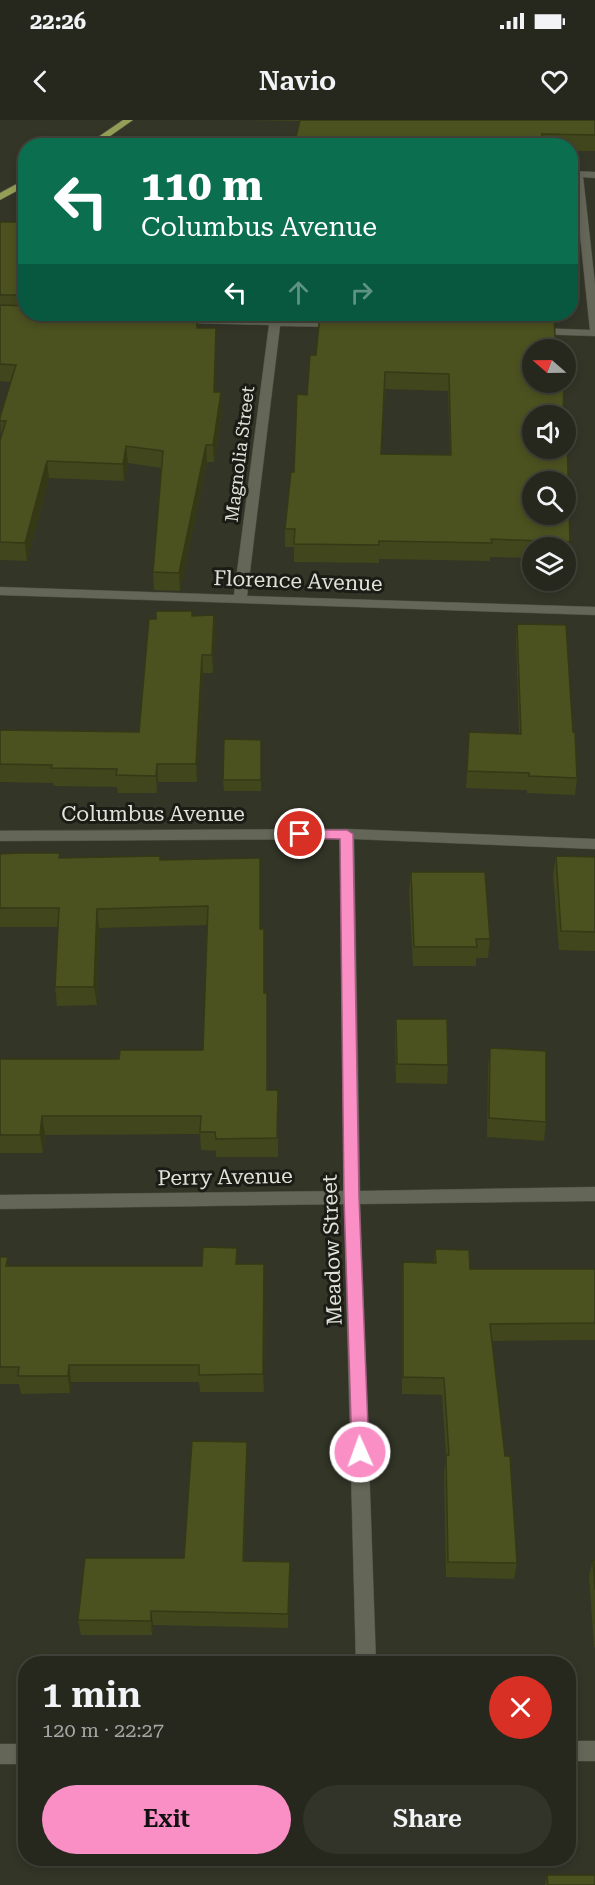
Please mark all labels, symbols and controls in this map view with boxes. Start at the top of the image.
text: 22:26 [30,9,86,34]
icon: back [24,65,57,98]
text: Navio [259,65,336,97]
icon: heart [538,65,571,98]
text: 110 m [141,161,263,210]
icon: left [42,162,120,240]
text: Columbus Avenue [141,211,377,243]
icon: left [219,276,252,309]
icon: ahead [282,276,315,309]
icon: right [345,276,378,309]
north arrow [522,339,576,393]
map controls [522,339,576,591]
street label: Magnolia Street [221,384,258,523]
button: sound [522,405,576,459]
button: search [522,471,576,525]
button: layers [522,537,576,591]
street label: Florence Avenue [213,566,383,596]
street label: Columbus Avenue [61,802,245,826]
pin [274,808,325,859]
icon: arrive [283,817,316,850]
street label: Perry Avenue [157,1164,293,1190]
street label: Meadow Street [317,1174,347,1326]
position arrow [328,1420,392,1484]
text: 1 min [42,1674,141,1716]
button: close [489,1676,552,1739]
text: 120 m · 22:27 [42,1718,164,1742]
button: Exit [42,1785,291,1854]
button: Share [303,1785,552,1854]

